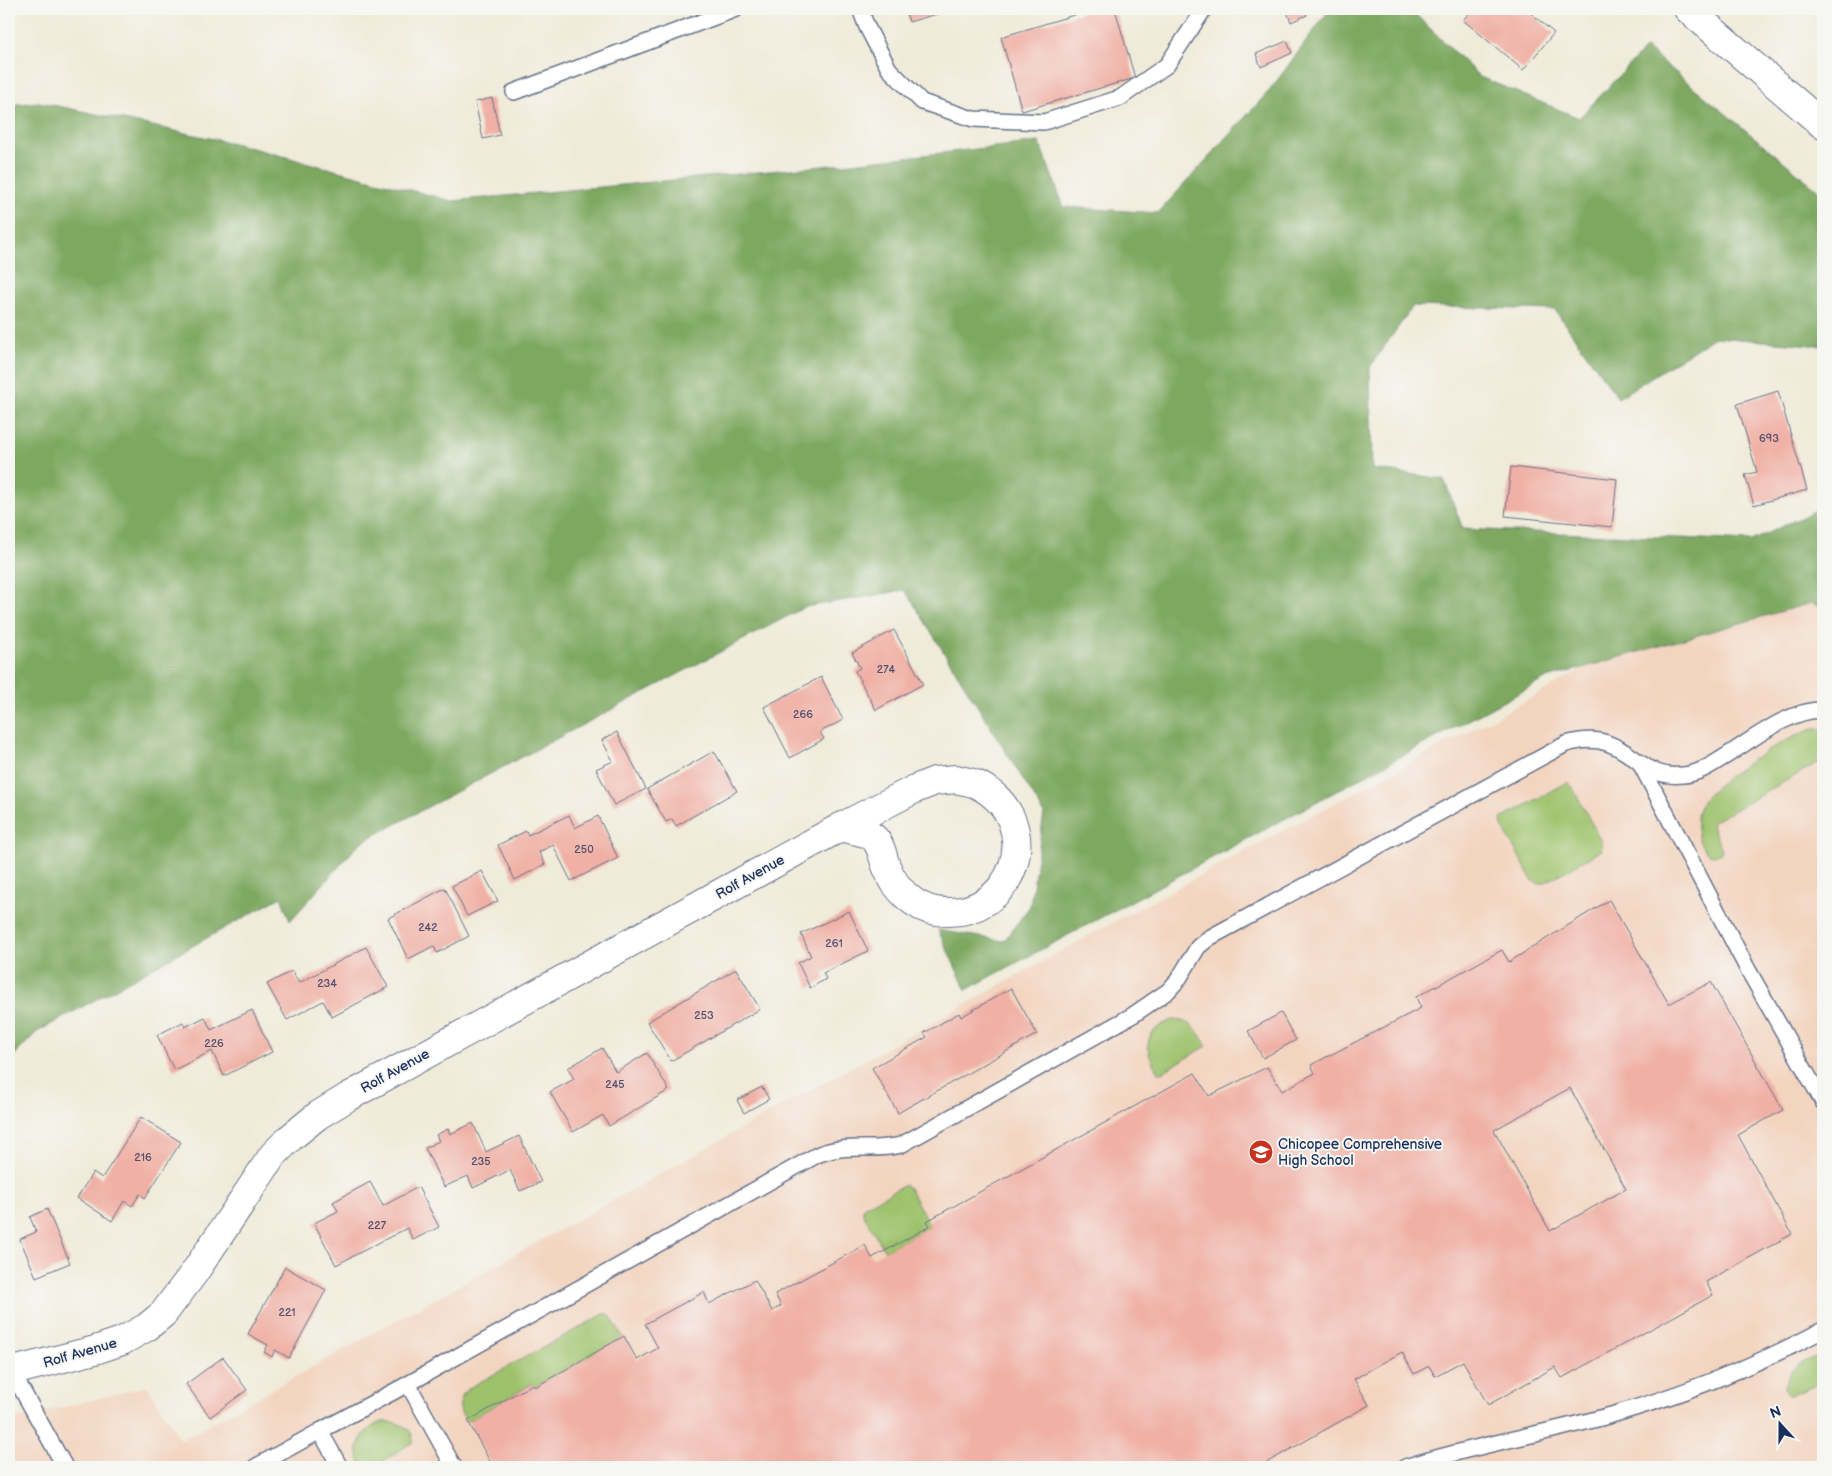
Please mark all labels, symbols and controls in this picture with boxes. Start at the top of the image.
house number: 693 [1759,432,1779,445]
house number: 274 [877,663,896,676]
house number: 266 [793,708,813,721]
house number: 250 [574,843,594,856]
street label: Rolf Avenue [713,851,787,903]
house number: 242 [418,921,438,934]
house number: 261 [825,937,843,950]
house number: 234 [317,977,337,990]
house number: 253 [694,1009,714,1022]
house number: 226 [204,1037,224,1050]
street label: Rolf Avenue [358,1045,432,1097]
house number: 245 [605,1078,625,1091]
place label: Chicopee Comprehensive High School [1278,1136,1442,1169]
school or university icon: Chicopee Comprehensive High School [1248,1139,1274,1165]
house number: 216 [134,1151,152,1164]
house number: 235 [471,1155,491,1168]
house number: 227 [368,1219,387,1232]
house number: 221 [278,1306,296,1319]
street label: Rolf Avenue [41,1334,119,1372]
north arrow [1754,1398,1804,1448]
text: N [1768,1403,1783,1422]

